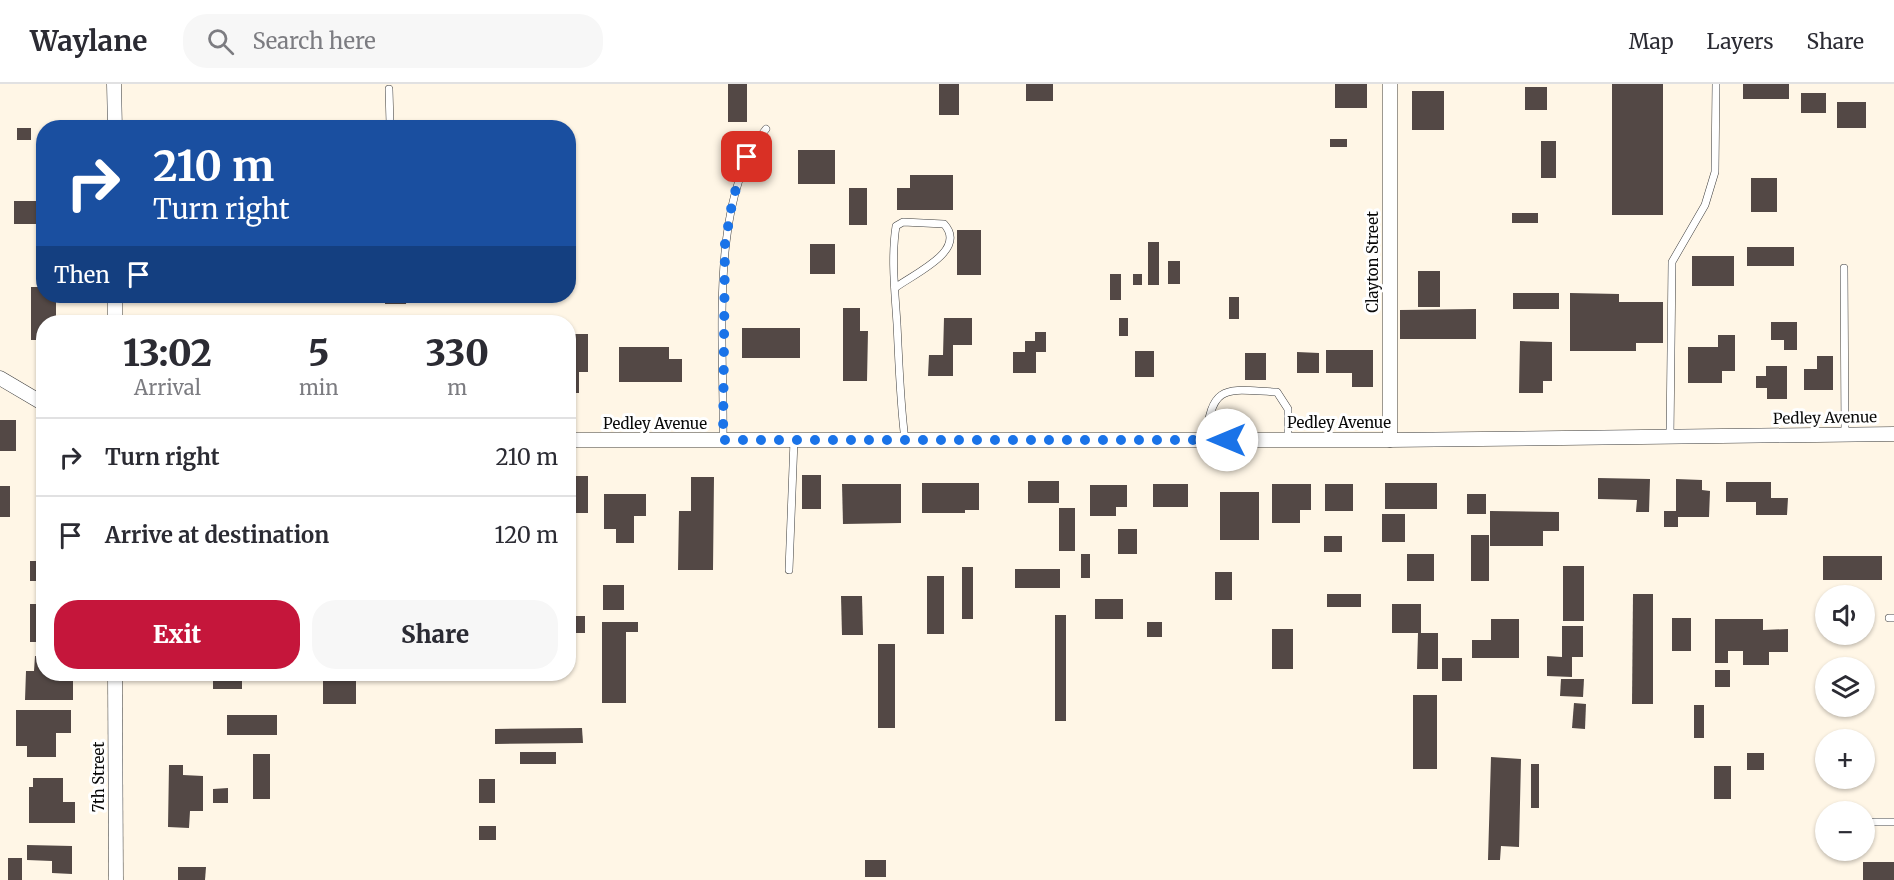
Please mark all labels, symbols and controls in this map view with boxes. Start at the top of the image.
search box [183,14,603,68]
text: Waylane [30,23,147,59]
icon: search [204,25,237,58]
text: Search here [252,27,376,55]
text: Map [1629,28,1674,55]
text: Layers [1707,28,1774,55]
text: Share [1807,28,1864,55]
pin [721,131,772,182]
text: 210 m [153,140,274,192]
icon: arrive [730,140,763,173]
icon: right [54,144,132,222]
text: Turn right [153,192,290,226]
street label: Clayton Street [1363,211,1382,313]
icon: arrive [122,258,155,291]
text: Then [54,261,110,289]
text: 13:02 [123,331,212,376]
text: 5 [308,331,329,376]
text: 330 [425,331,489,376]
text: Arrival [134,375,201,400]
text: min [299,375,338,400]
text: m [447,375,467,400]
street label: Pedley Avenue [1773,407,1877,428]
position arrow [1195,408,1259,472]
street label: Pedley Avenue [1287,413,1391,432]
street label: Pedley Avenue [603,414,707,433]
icon: right [54,441,87,474]
text: Turn right [105,443,219,471]
text: 210 m [495,443,558,471]
icon: arrive [54,519,87,552]
text: Arrive at destination [105,521,329,549]
text: 120 m [494,521,558,549]
map controls [1815,585,1875,861]
button: sound [1815,585,1875,645]
button: Exit [54,600,300,669]
button: Share [312,600,558,669]
button: layers [1815,657,1875,717]
button: + [1815,729,1875,789]
street label: 7th Street [89,742,108,812]
button: − [1815,801,1875,861]

